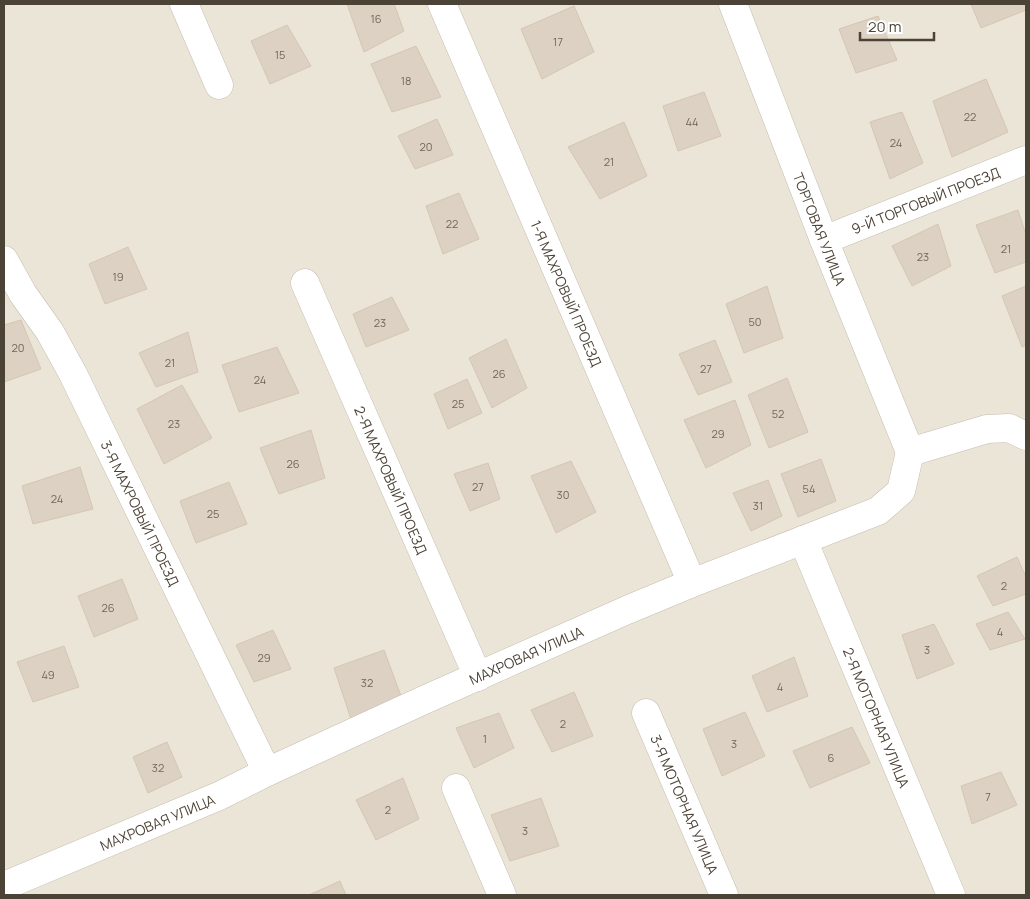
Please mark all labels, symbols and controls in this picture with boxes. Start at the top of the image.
scale bar [860,10,934,42]
house number: 16 [370,11,382,26]
text: 20 m [868,16,901,37]
house number: 17 [553,34,563,49]
house number: 15 [275,47,285,62]
house number: 18 [401,73,411,88]
house number: 22 [964,109,976,124]
house number: 44 [685,114,699,129]
house number: 24 [890,135,902,150]
house number: 20 [420,139,432,154]
house number: 21 [604,154,614,169]
street label: 9-Й ТОРГОВЫЙ ПРОЕЗД [848,162,1002,238]
street label: ТОРГОВАЯ УЛИЦА [789,170,851,288]
house number: 22 [446,216,458,231]
street label: 1-Я МАХРОВЫЙ ПРОЕЗД [527,217,607,369]
house number: 21 [1001,241,1011,256]
house number: 23 [917,249,929,264]
house number: 19 [112,269,124,284]
house number: 50 [748,314,762,329]
house number: 23 [374,315,386,330]
house number: 20 [12,340,24,355]
house number: 21 [165,355,175,370]
house number: 27 [700,361,712,376]
house number: 26 [492,366,506,381]
house number: 24 [254,372,266,387]
house number: 25 [452,396,464,411]
street label: 2-Я МАХРОВЫЙ ПРОЕЗД [351,403,432,557]
house number: 52 [772,406,784,421]
house number: 23 [168,416,180,431]
house number: 29 [711,426,725,441]
street label: 3-Я МАХРОВЫЙ ПРОЕЗД [97,437,184,589]
house number: 26 [286,456,300,471]
house number: 27 [472,479,484,494]
house number: 54 [803,481,815,496]
house number: 30 [557,487,569,502]
house number: 24 [51,491,63,506]
house number: 31 [753,498,763,513]
house number: 25 [207,506,219,521]
house number: 2 [1001,578,1007,593]
house number: 26 [101,600,115,615]
street label: МАХРОВАЯ УЛИЦА [466,621,586,688]
house number: 4 [997,624,1003,639]
house number: 3 [924,642,930,657]
street label: 2-Я МОТОРНАЯ УЛИЦА [839,644,915,790]
house number: 29 [257,650,271,665]
house number: 49 [41,667,55,682]
house number: 32 [361,675,373,690]
house number: 4 [777,679,783,694]
house number: 2 [560,716,566,731]
house number: 1 [483,731,487,746]
street label: 3-Я МОТОРНАЯ УЛИЦА [647,731,723,877]
house number: 3 [731,736,737,751]
house number: 6 [828,750,835,765]
house number: 32 [152,760,164,775]
street label: МАХРОВАЯ УЛИЦА [97,789,218,854]
house number: 7 [985,789,991,804]
house number: 2 [385,802,391,817]
house number: 3 [522,823,528,838]

